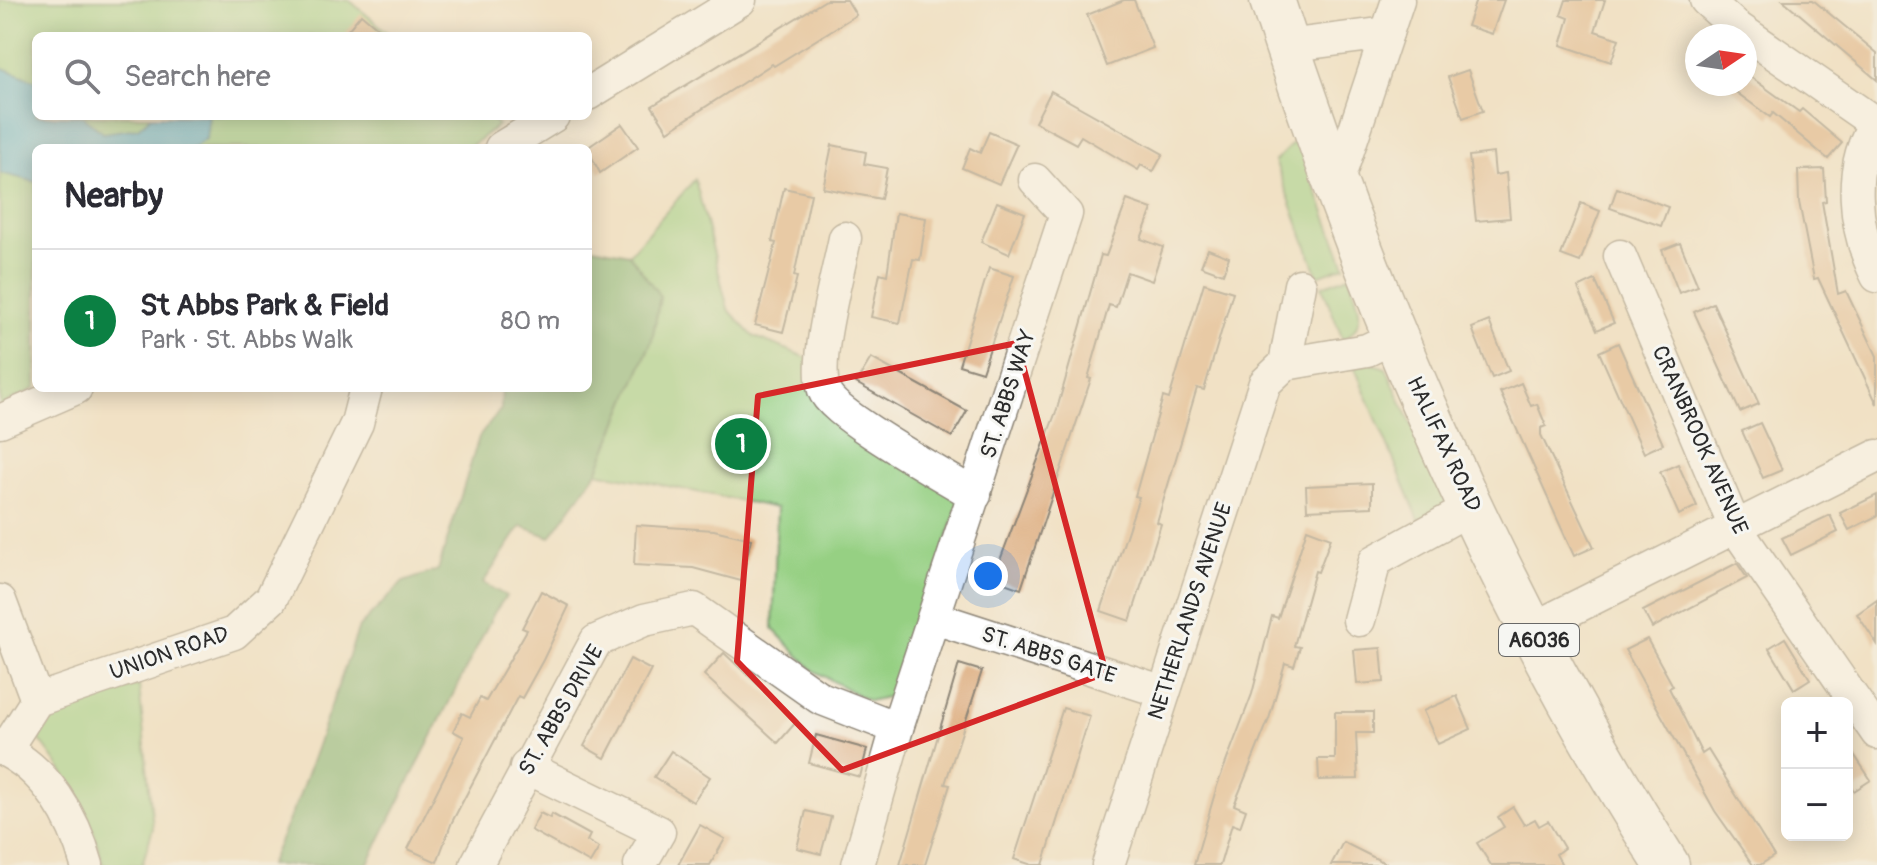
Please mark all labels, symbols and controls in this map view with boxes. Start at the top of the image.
north arrow [1685,24,1757,96]
search box [32,32,592,120]
icon: search [60,54,104,98]
text: Search here [124,58,271,95]
text: Nearby [64,175,163,218]
text: St Abbs Park & Field [140,287,389,324]
text: 1 [85,305,95,337]
text: 80 m [500,305,560,337]
text: Park · St. Abbs Walk [140,324,353,356]
street label: ST. ABBS WAY [974,326,1042,462]
street label: CRANBROOK AVENUE [1646,341,1754,539]
street label: HALIFAX ROAD [1400,372,1488,516]
pin: 1 [715,414,767,474]
street label: NETHERLANDS AVENUE [1142,499,1238,723]
your location [968,556,1008,596]
street label: UNION ROAD [106,620,232,686]
street label: ST. ABBS GATE [978,620,1120,690]
road number: A6036 [1499,624,1579,656]
street label: ST. ABBS DRIVE [512,640,610,780]
map controls [1781,697,1853,841]
button: + [1781,697,1853,769]
button: − [1781,769,1853,841]

